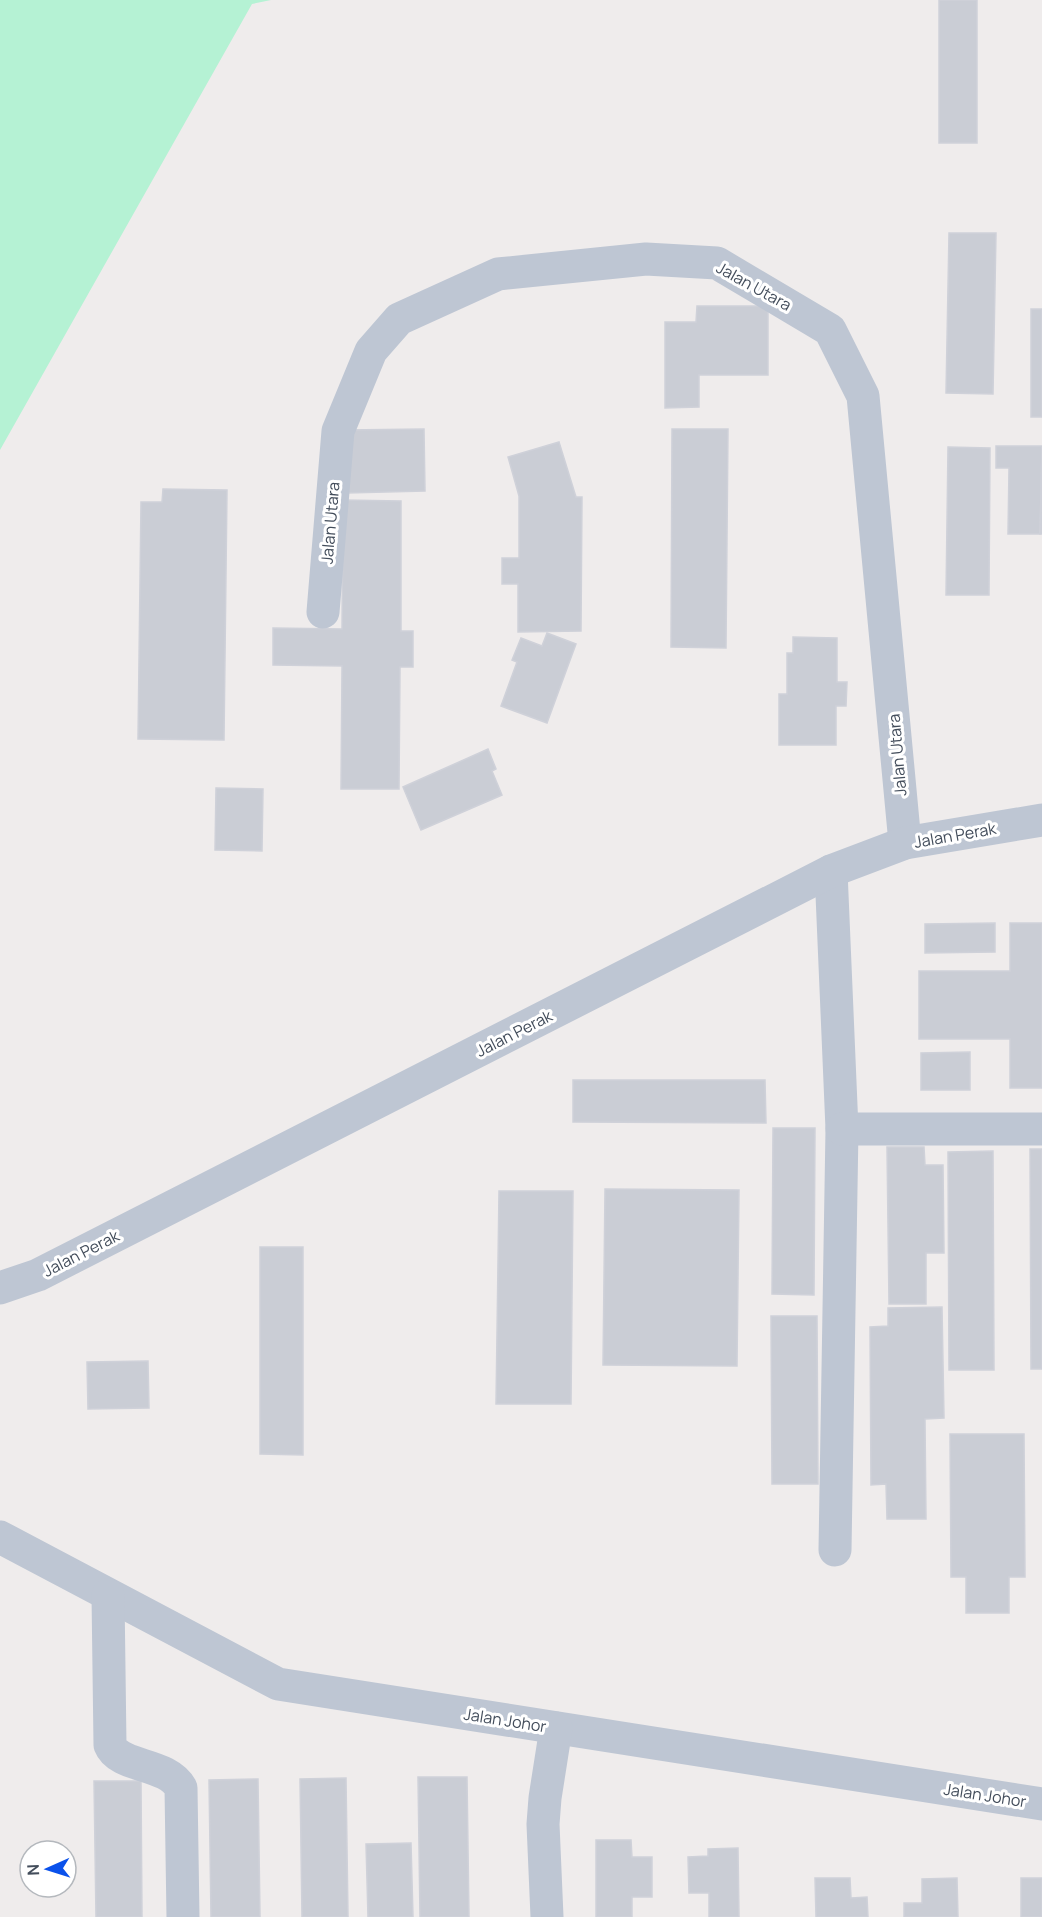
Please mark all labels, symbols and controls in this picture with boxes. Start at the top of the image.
street label: Jalan Utara [713,256,795,316]
street label: Jalan Utara [315,481,345,565]
street label: Jalan Utara [882,713,912,797]
street label: Jalan Perak [912,817,999,853]
street label: Jalan Perak [472,1004,557,1062]
street label: Jalan Perak [39,1224,124,1282]
street label: Jalan Johor [462,1703,548,1737]
street label: Jalan Johor [942,1778,1028,1812]
north arrow [18,1839,78,1899]
text: N [22,1863,44,1876]

